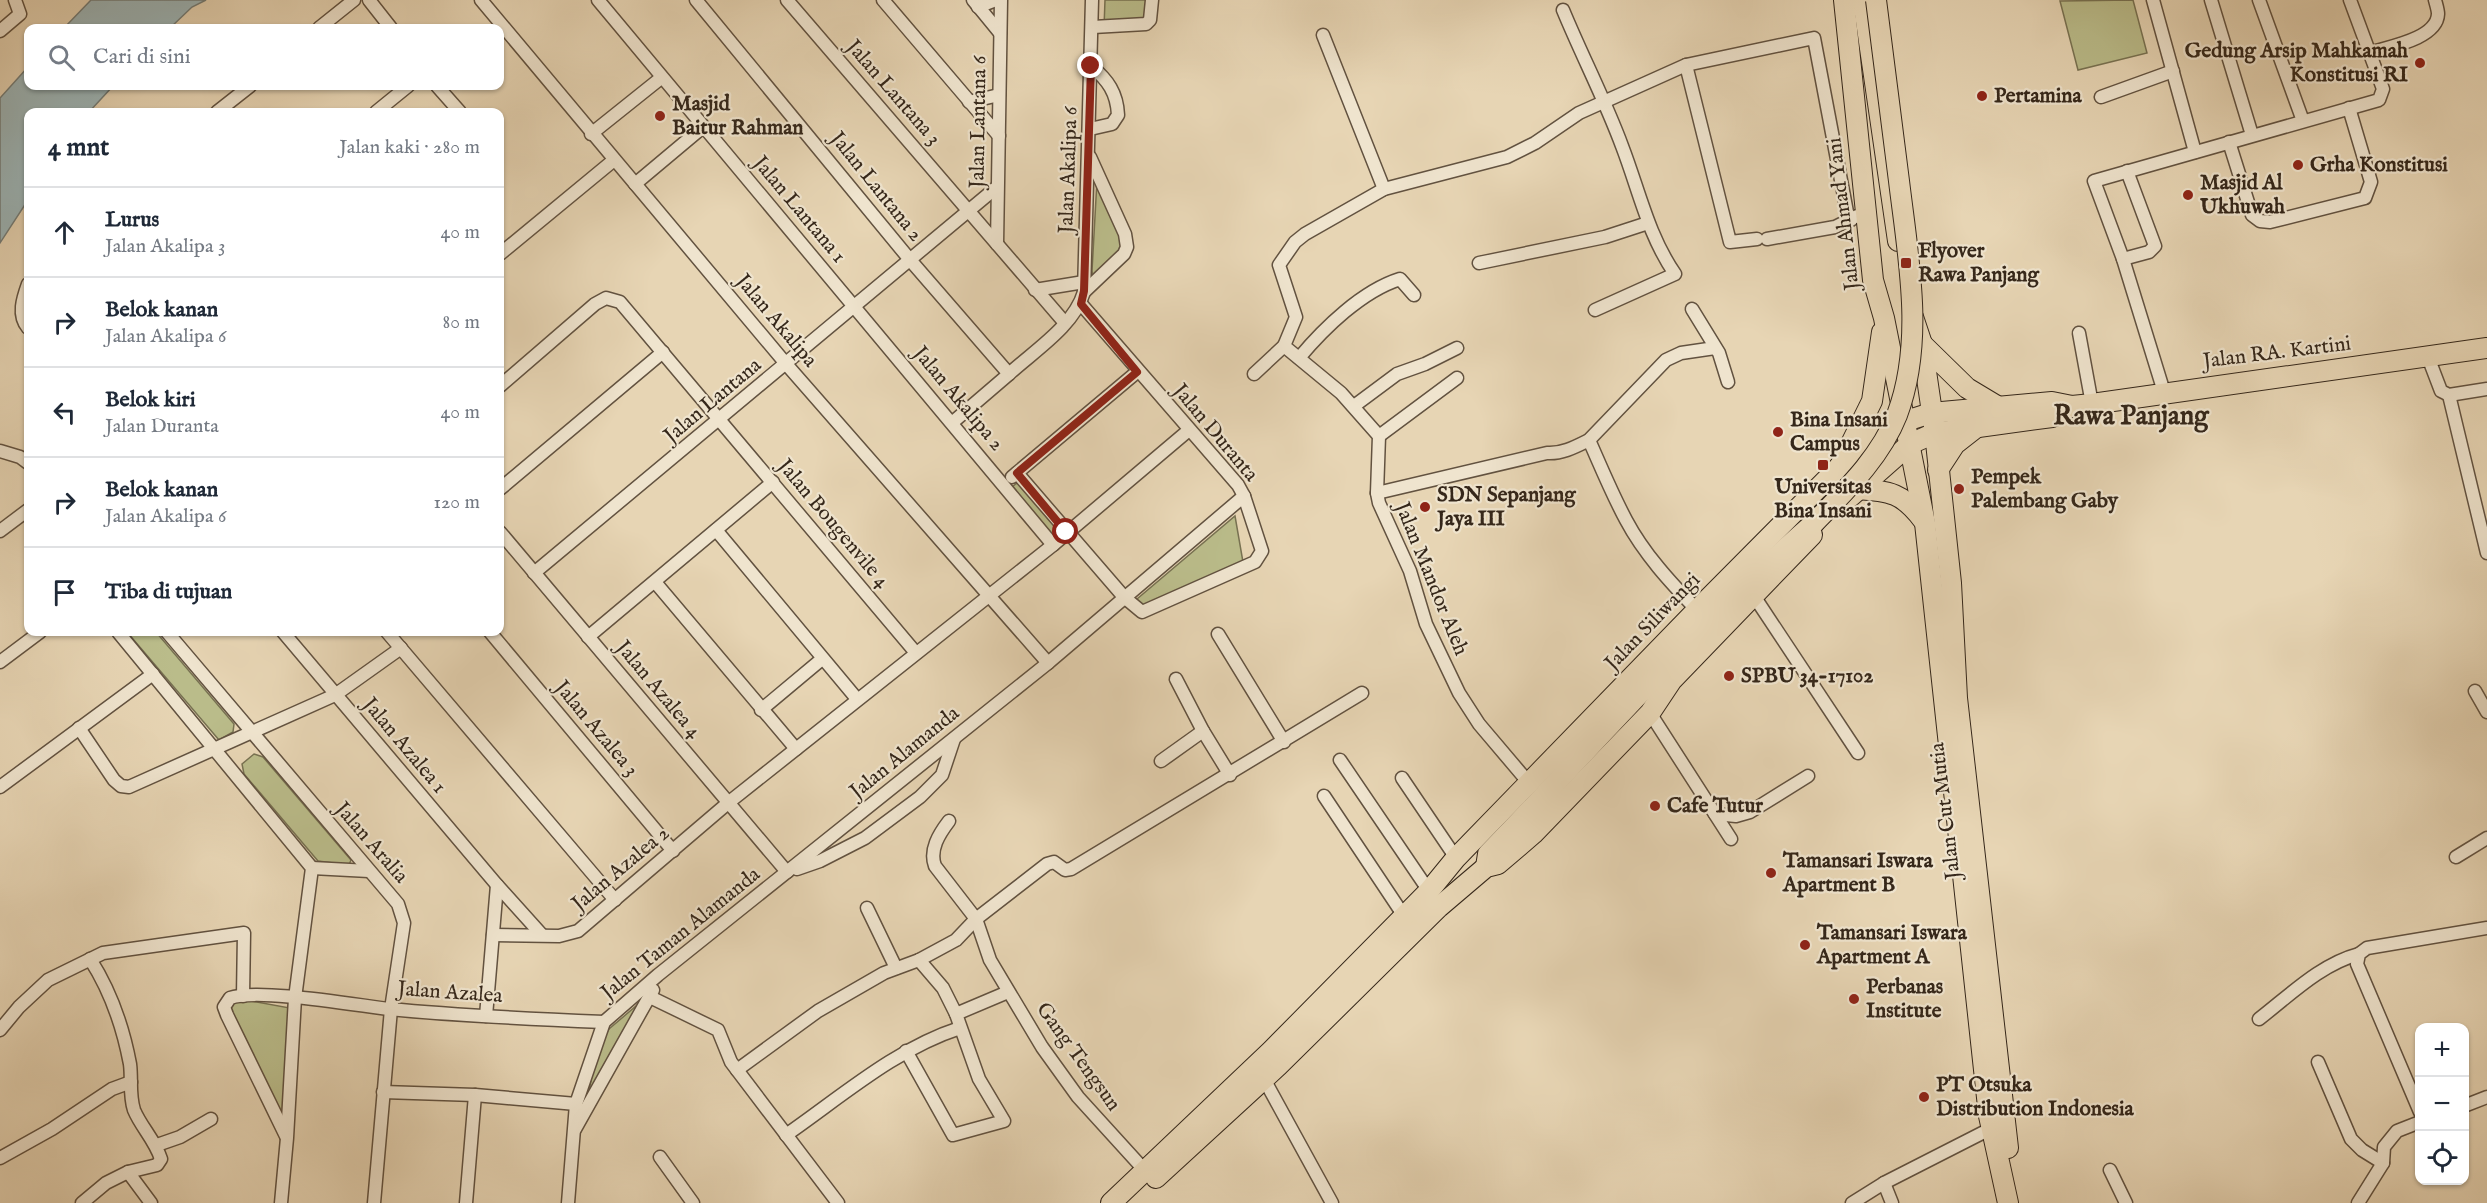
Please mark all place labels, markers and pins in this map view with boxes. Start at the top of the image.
place label: Gedung Arsip Mahkamah Konstitusi RI [2185,38,2409,89]
marker: Gedung Arsip Mahkamah Konstitusi RI [2413,56,2427,70]
place label: Pertamina [1994,83,2083,110]
marker: Pertamina [1975,89,1989,103]
place label: Masjid Baitur Rahman [672,91,804,142]
marker: Masjid Baitur Rahman [653,109,667,123]
place label: Grha Konstitusi [2310,152,2448,179]
marker: Grha Konstitusi [2291,158,2305,172]
place label: Masjid Al Ukhuwah [2199,170,2286,221]
marker: Masjid Al Ukhuwah [2181,188,2195,202]
place label: Flyover Rawa Panjang [1918,238,2040,289]
marker: Flyover Rawa Panjang [1899,256,1913,270]
place label: Bina Insani Campus [1790,407,1888,458]
marker: Bina Insani Campus [1771,425,1785,439]
marker: Universitas Bina Insani [1816,458,1830,472]
place label: Pempek Palembang Gaby [1971,464,2119,515]
place label: Universitas Bina Insani [1773,474,1872,525]
place label: SDN Sepanjang Jaya III [1434,482,1576,533]
marker: Pempek Palembang Gaby [1952,482,1966,496]
marker: SDN Sepanjang Jaya III [1418,500,1432,514]
place label: SPBU 34-17102 [1741,663,1873,690]
marker: SPBU 34-17102 [1722,669,1736,683]
place label: Cafe Tutur [1667,793,1763,820]
marker: Cafe Tutur [1648,799,1662,813]
place label: Tamansari Iswara Apartment B [1782,848,1934,899]
marker: Tamansari Iswara Apartment B [1764,866,1778,880]
place label: Tamansari Iswara Apartment A [1816,920,1968,971]
marker: Tamansari Iswara Apartment A [1798,938,1812,952]
place label: Perbanas Institute [1866,974,1943,1025]
marker: Perbanas Institute [1847,992,1861,1006]
place label: PT Otsuka Distribution Indonesia [1936,1072,2135,1123]
marker: PT Otsuka Distribution Indonesia [1917,1090,1931,1104]

